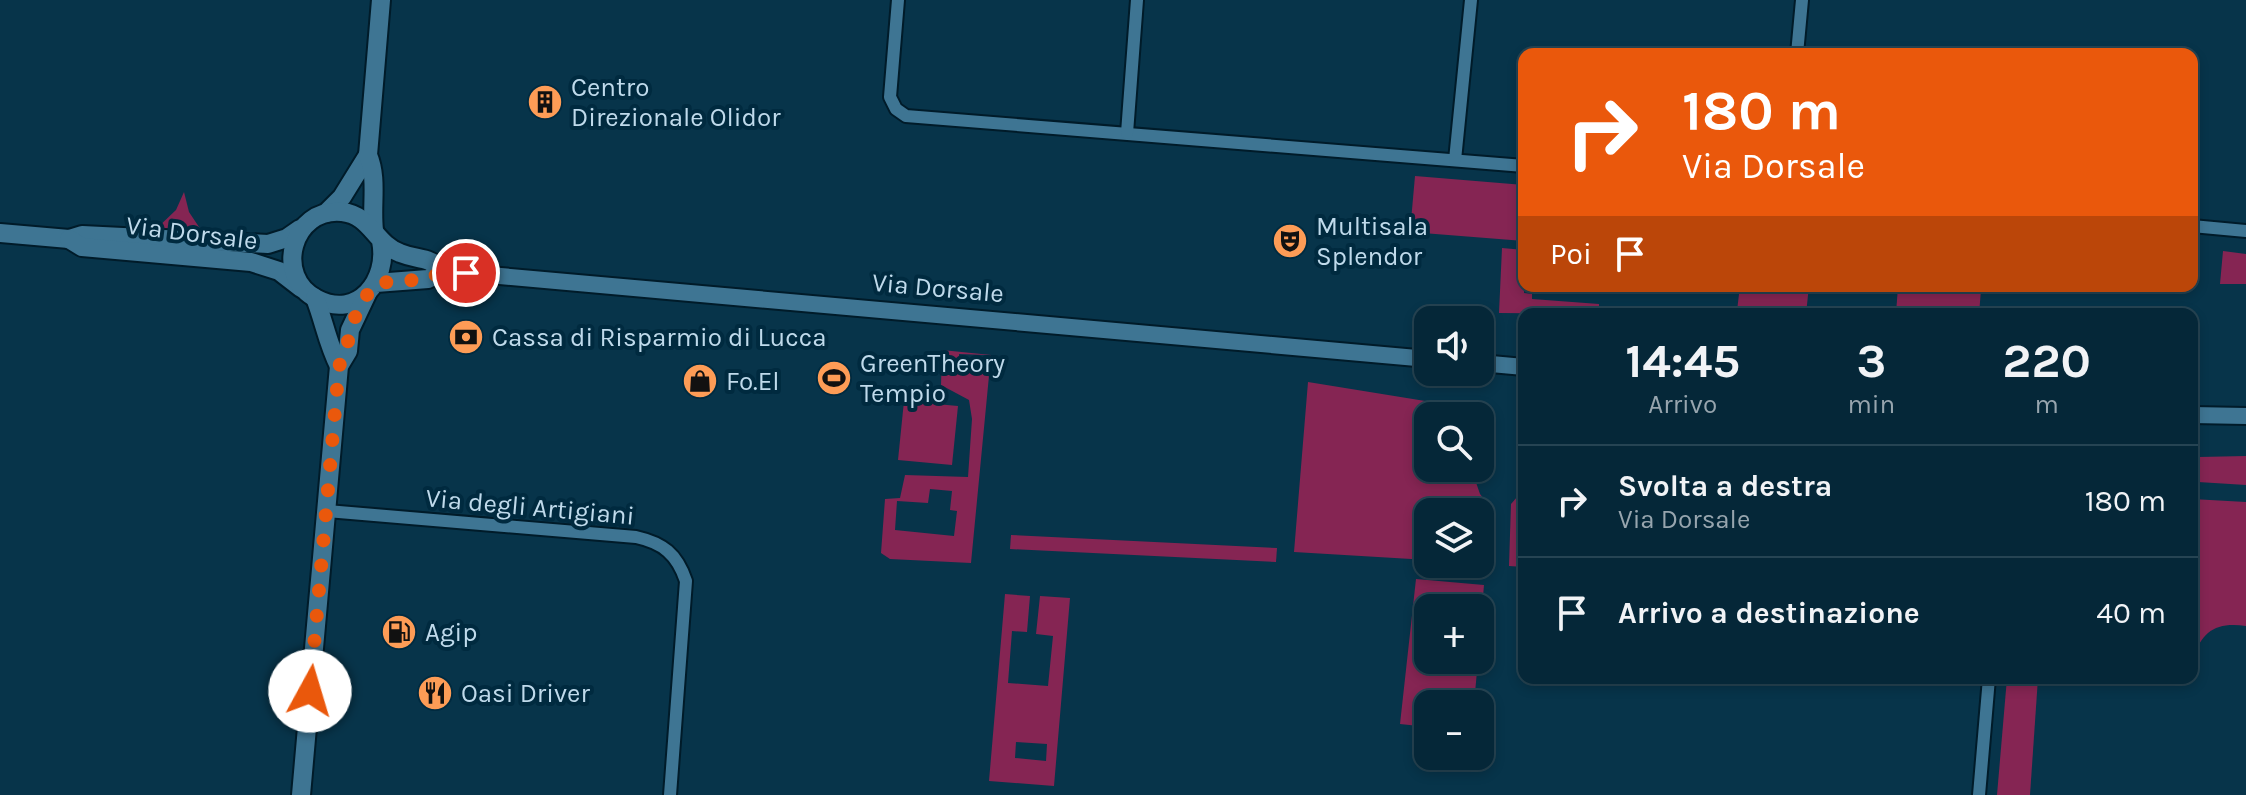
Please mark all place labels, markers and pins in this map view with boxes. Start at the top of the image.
place label: Centro Direzionale Olidor [571,72,781,133]
building icon: Centro Direzionale Olidor [526,83,564,121]
place label: Multisala Splendor [1316,211,1428,272]
theatre icon: Multisala Splendor [1271,222,1309,260]
pin [432,239,500,307]
bank icon: Cassa di Risparmio di Lucca [447,318,485,356]
place label: Cassa di Risparmio di Lucca [492,322,826,353]
place label: GreenTheory Tempio [860,348,1005,409]
sports icon: GreenTheory Tempio [815,359,853,397]
shop icon: Fo.El [681,362,719,400]
place label: Fo.El [726,366,780,397]
fuel station icon: Agip [380,613,418,651]
place label: Agip [425,617,478,648]
restaurant icon: Oasi Driver [416,674,454,712]
place label: Oasi Driver [461,678,590,709]

